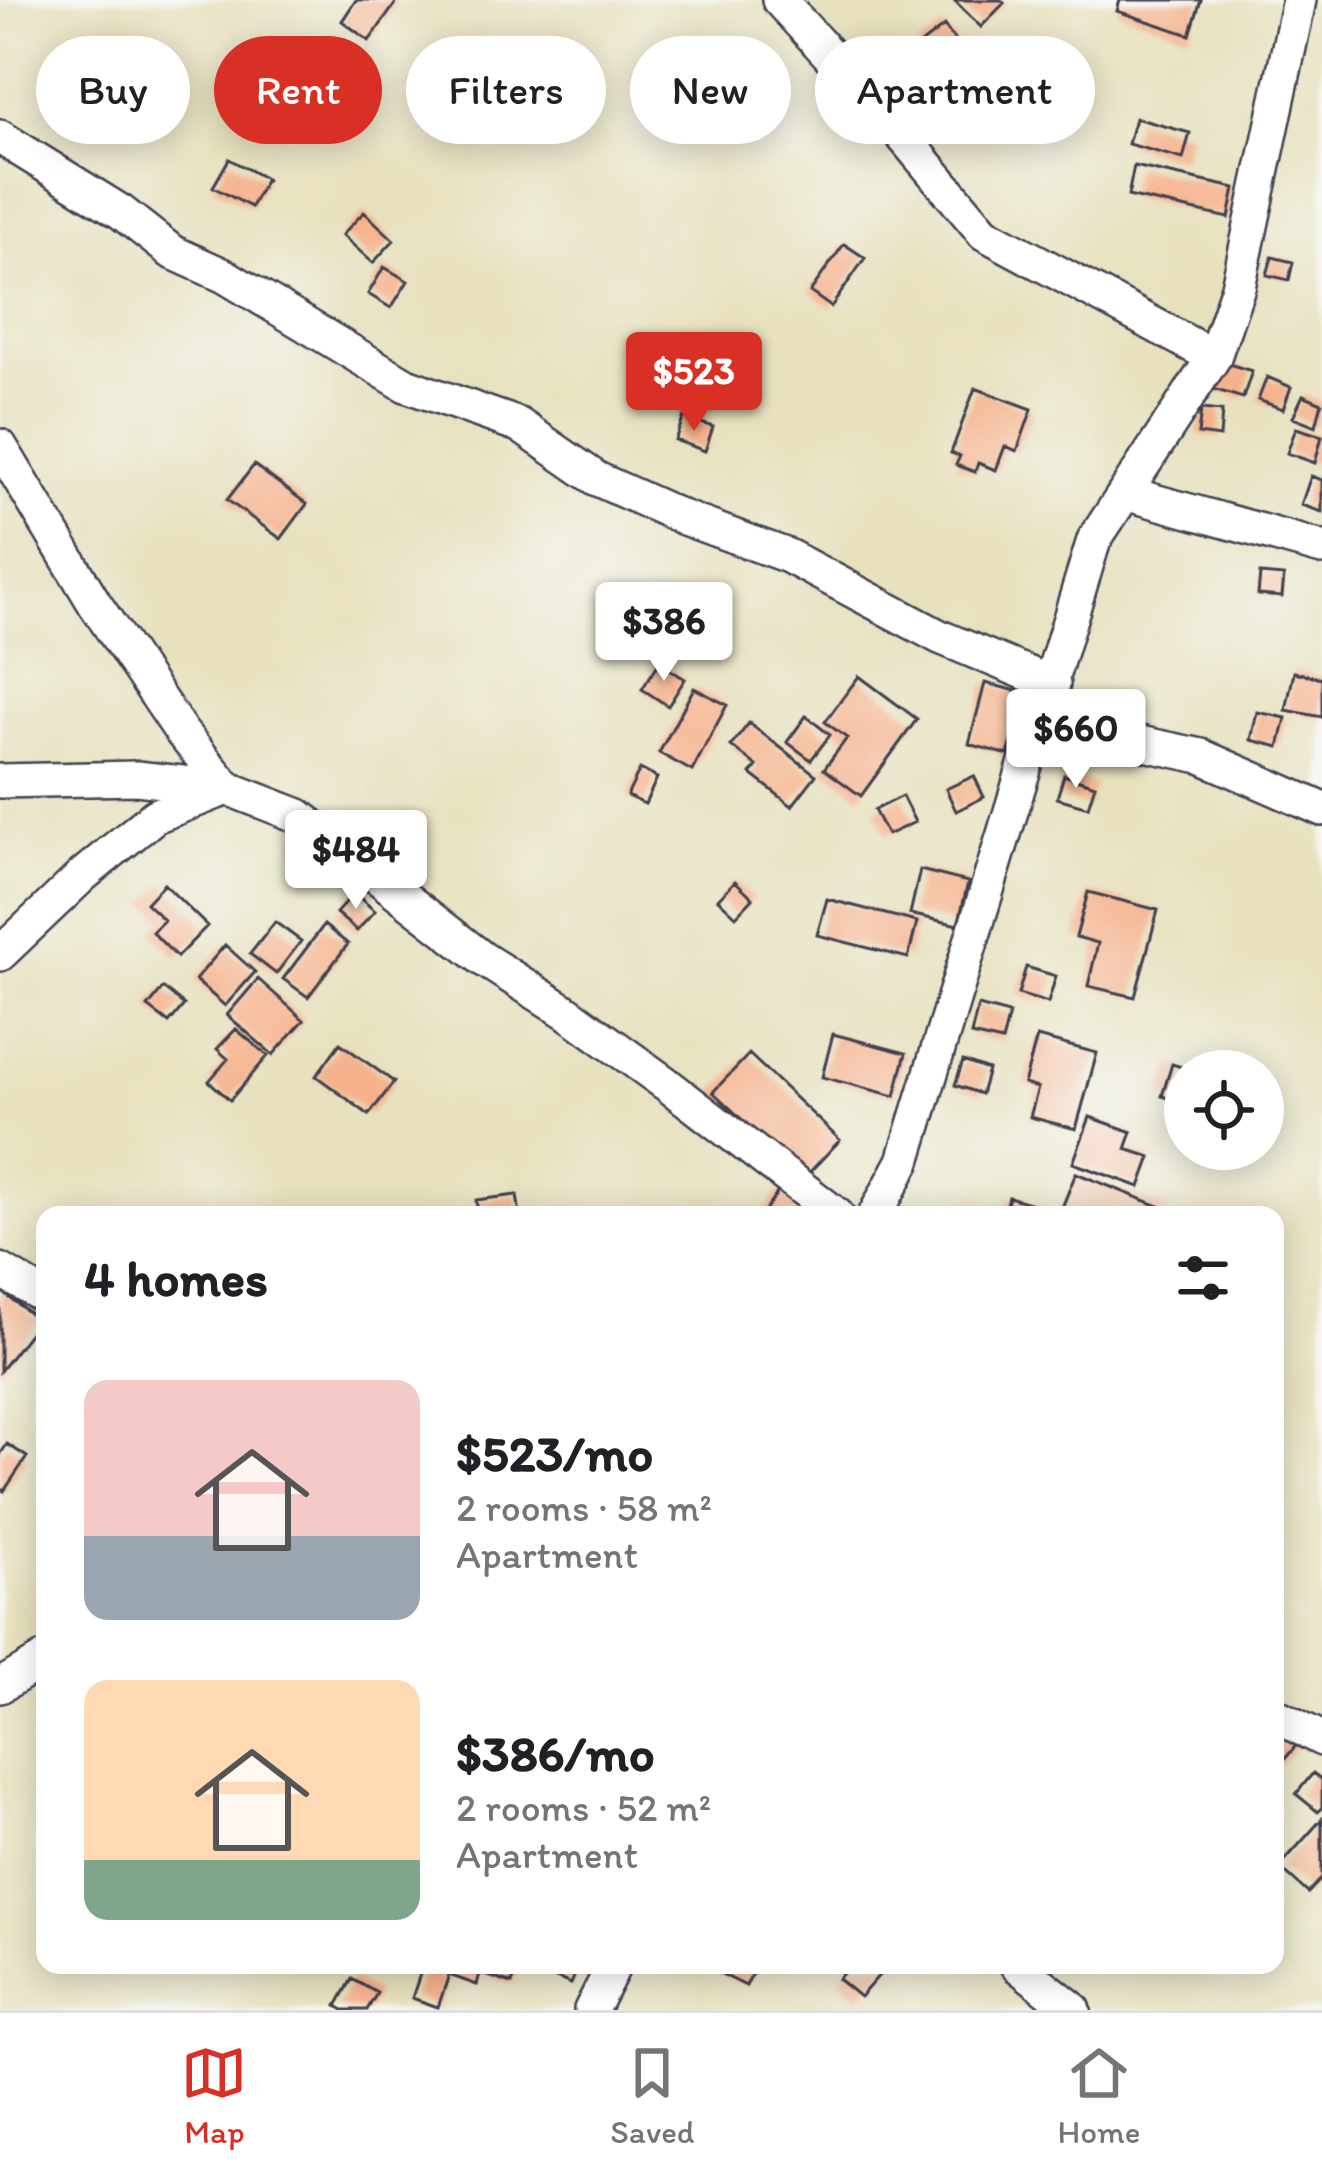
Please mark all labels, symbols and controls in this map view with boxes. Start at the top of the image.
chip: Buy [36,36,190,144]
chip: Rent [214,36,382,144]
chip: Filters [406,36,606,144]
chip: New [630,36,791,144]
chip: Apartment [815,36,1095,144]
pin: $523 [623,332,765,434]
text: $523 [653,347,735,394]
pin: $386 [593,582,735,684]
text: $386 [622,597,706,644]
pin: $660 [1005,689,1147,791]
text: $660 [1033,704,1119,751]
pin: $484 [285,810,427,912]
text: $484 [312,825,400,872]
map controls [1164,1050,1284,1170]
button: locate [1164,1050,1284,1170]
icon: filters [1170,1245,1236,1311]
text: 4 homes [84,1248,268,1309]
text: $523/mo [456,1423,653,1484]
icon: home [180,1428,324,1572]
text: 2 rooms · 58 m² [456,1484,712,1531]
text: Apartment [456,1531,638,1578]
text: $386/mo [456,1723,655,1784]
icon: home [180,1728,324,1872]
text: 2 rooms · 52 m² [456,1784,711,1831]
text: Apartment [456,1831,638,1878]
tab: Map [181,2040,247,2151]
tab: Saved [610,2040,695,2151]
tab: Home [1057,2040,1141,2151]

